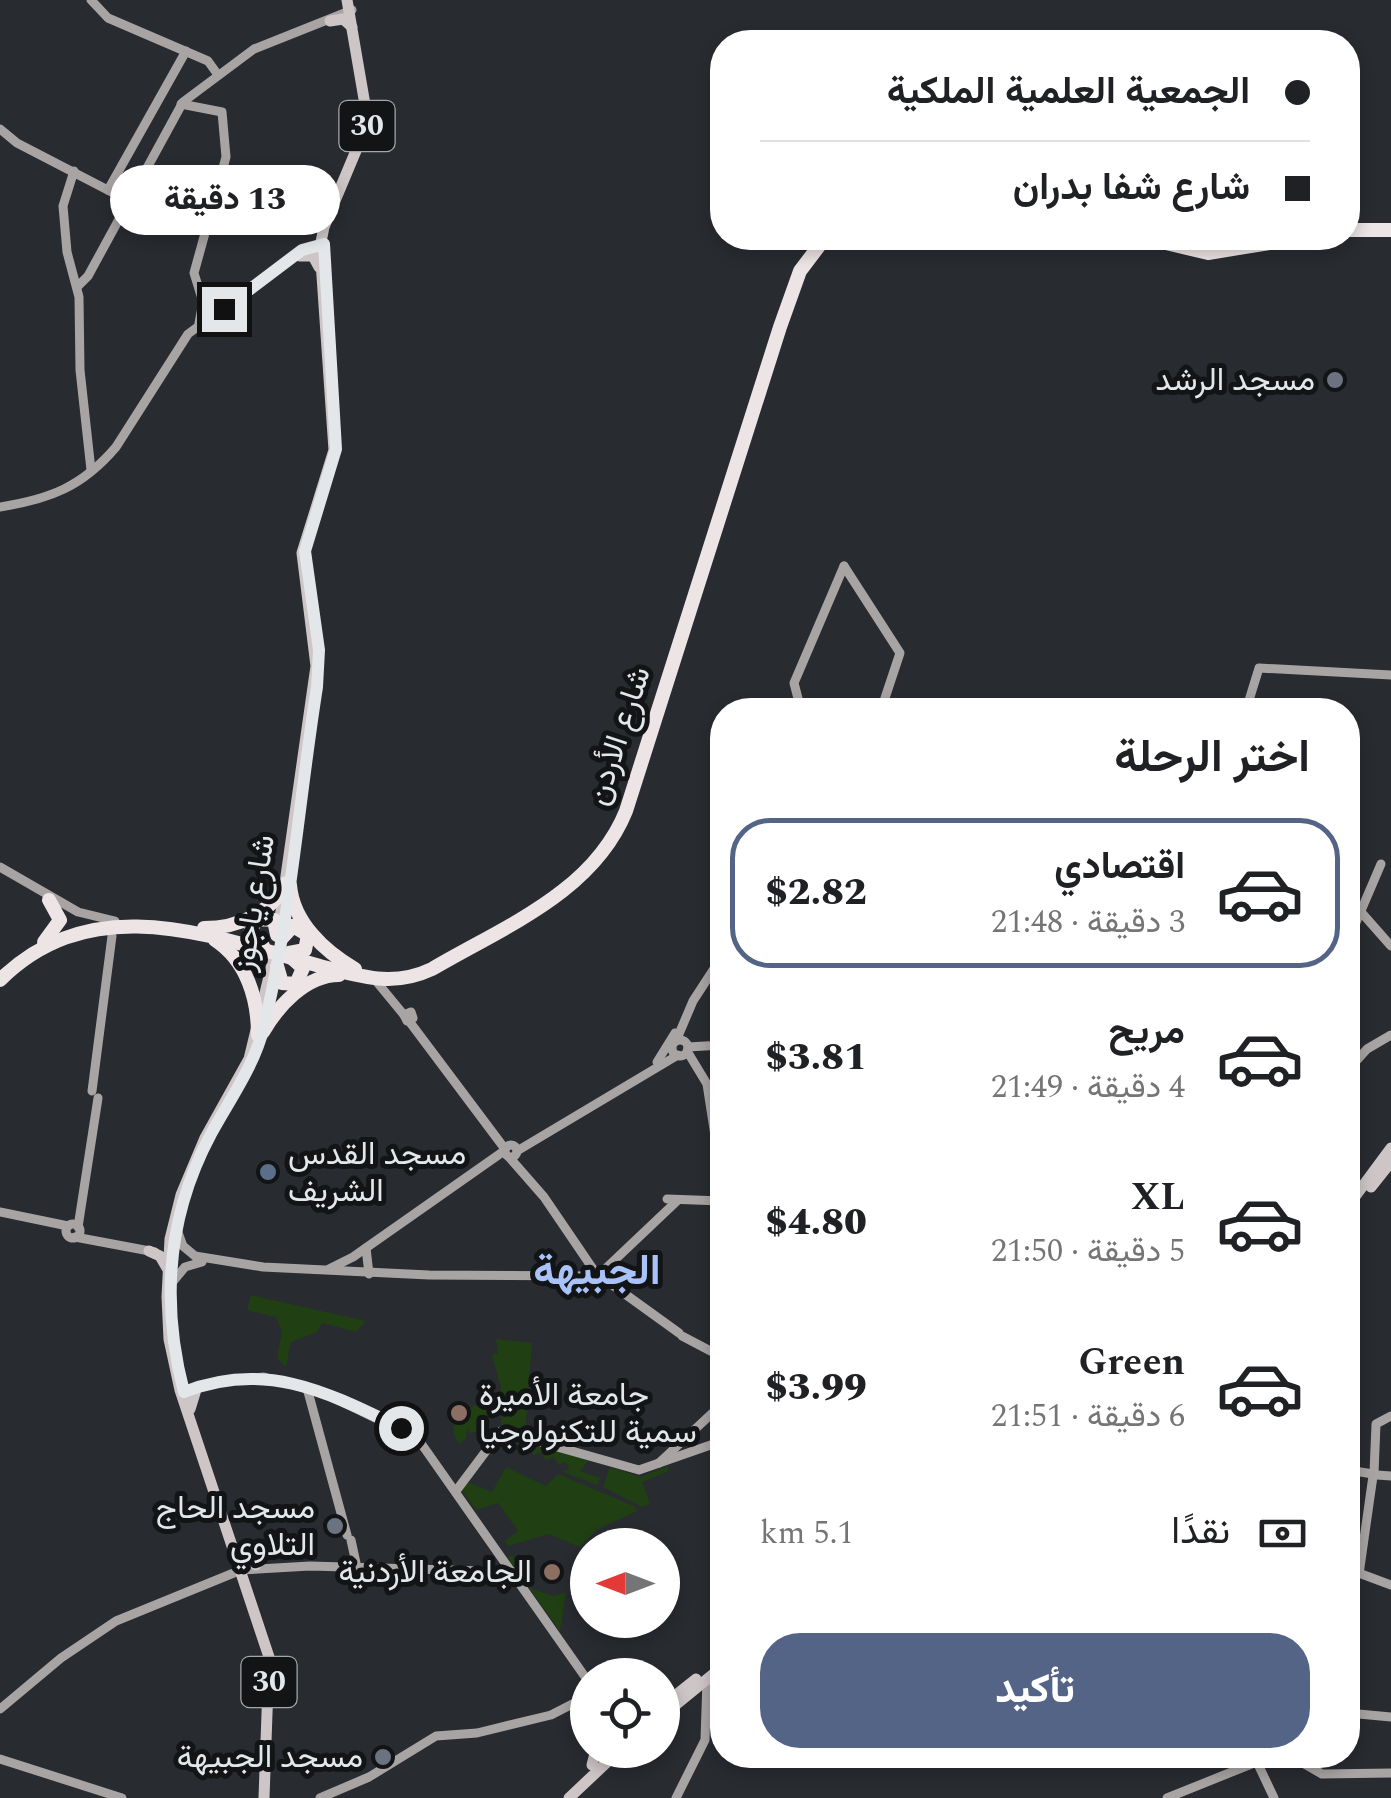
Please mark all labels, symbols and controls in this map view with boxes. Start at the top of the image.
text: الجمعية العلمية الملكية [887,63,1250,121]
road number: 30 [340,101,394,151]
text: شارع شفا بدران [1013,159,1250,217]
callout: 13 دقيقة [109,164,339,234]
text: 13 دقيقة [164,175,286,224]
route end [202,287,247,332]
place label: مسجد الرشد [1155,356,1315,405]
marker: مسجد الرشد [1324,369,1346,391]
street label: شارع الأردن [574,660,664,812]
text: اختر الرحلة [1114,723,1310,792]
street label: شارع ياجوز [219,831,289,976]
text: اقتصادي [1054,838,1185,896]
icon: car [1215,848,1305,938]
text: $2.82 [765,864,867,922]
text: 3 دقيقة · 21:48 [991,898,1185,947]
text: مريح [1109,1003,1185,1061]
icon: car [1215,1013,1305,1103]
text: $3.81 [765,1029,867,1087]
text: 4 دقيقة · 21:49 [991,1063,1185,1112]
place label: مسجد القدس الشريف [288,1130,466,1216]
marker: مسجد القدس الشريف [257,1161,279,1183]
text: XL [1131,1169,1185,1227]
icon: car [1215,1178,1305,1268]
text: $4.80 [765,1194,867,1252]
text: 5 دقيقة · 21:50 [991,1227,1185,1276]
district label: الجبيهة [533,1240,661,1303]
text: Green [1078,1334,1185,1392]
icon: car [1215,1343,1305,1433]
text: $3.99 [765,1359,867,1417]
place label: جامعة الأميرة سمية للتكنولوجيا [479,1371,697,1457]
text: 6 دقيقة · 21:51 [991,1392,1185,1441]
marker: جامعة الأميرة سمية للتكنولوجيا [448,1402,470,1424]
route start [379,1406,424,1451]
place label: مسجد الحاج التلاوي [156,1484,315,1570]
text: نقدًا [1171,1503,1230,1561]
icon: cash [1255,1506,1310,1561]
text: 5.1 km [760,1509,853,1558]
marker: مسجد الحاج التلاوي [324,1515,346,1537]
north arrow [570,1528,680,1638]
map controls [570,1528,680,1768]
place label: الجامعة الأردنية [338,1548,532,1597]
marker: الجامعة الأردنية [541,1561,563,1583]
button: تأكيد [760,1633,1310,1748]
road number: 30 [242,1657,296,1707]
button: locate [570,1658,680,1768]
place label: مسجد الجبيهة [177,1733,363,1782]
marker: مسجد الجبيهة [372,1746,394,1768]

